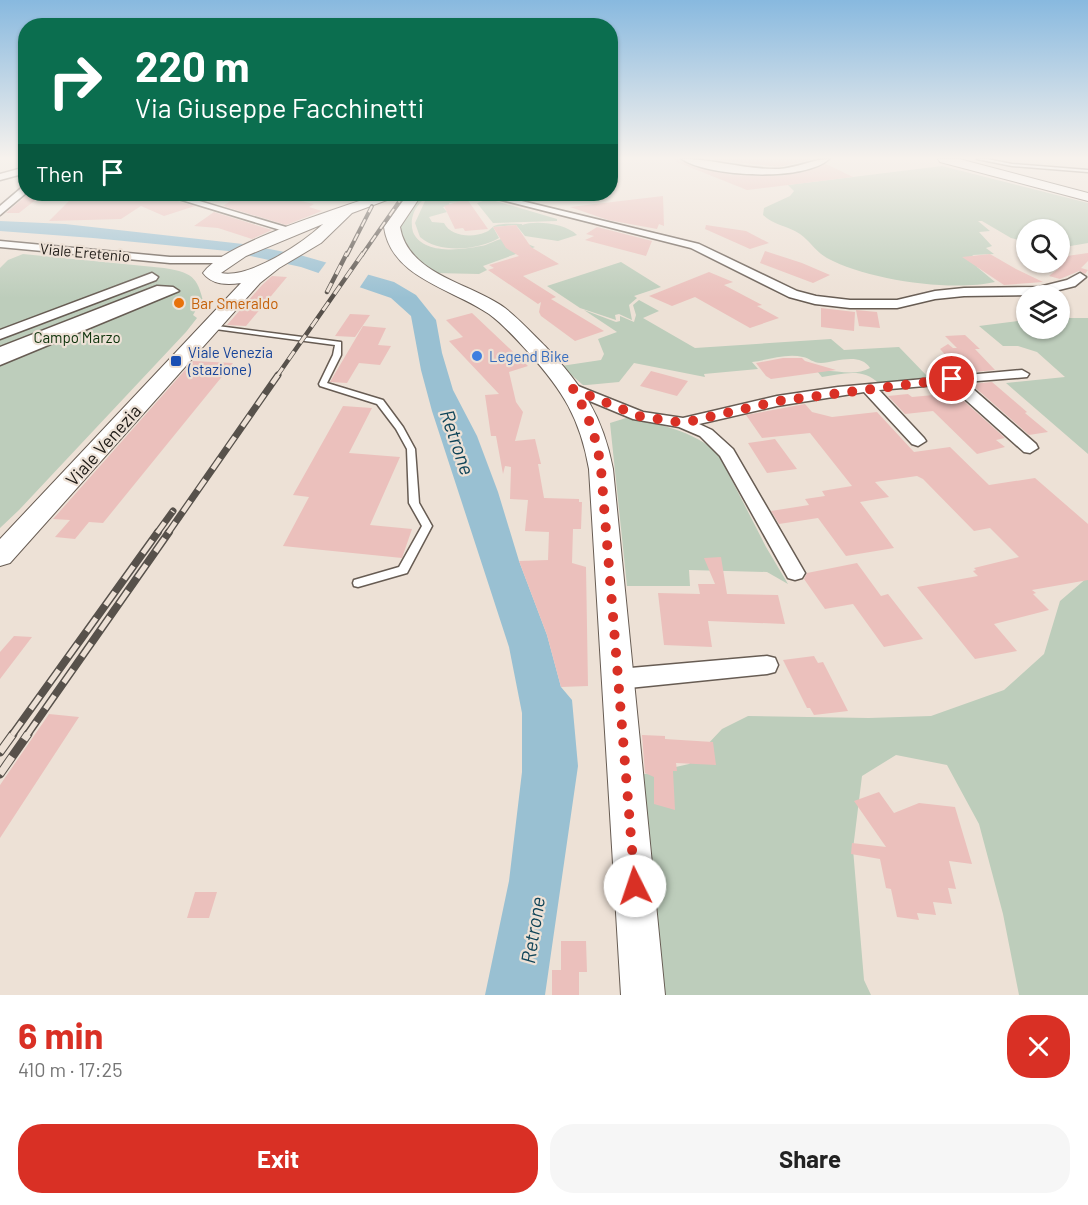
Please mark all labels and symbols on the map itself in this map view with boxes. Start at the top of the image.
street label: Viale Eretenio [39,239,131,265]
place label: Bar Smeraldo [191,294,278,312]
marker: Bar Smeraldo [172,296,186,310]
park label: Campo Marzo [33,328,121,346]
place label: Viale Venezia (stazione) [187,343,273,378]
place label: Legend Bike [489,347,569,365]
marker: Legend Bike [470,349,484,363]
pin [926,353,977,404]
marker: Viale Venezia (stazione) [169,354,183,368]
street label: Viale Venezia [61,400,145,490]
water label: Retrone [436,406,480,478]
position arrow [603,854,667,918]
water label: Retrone [515,895,549,965]

